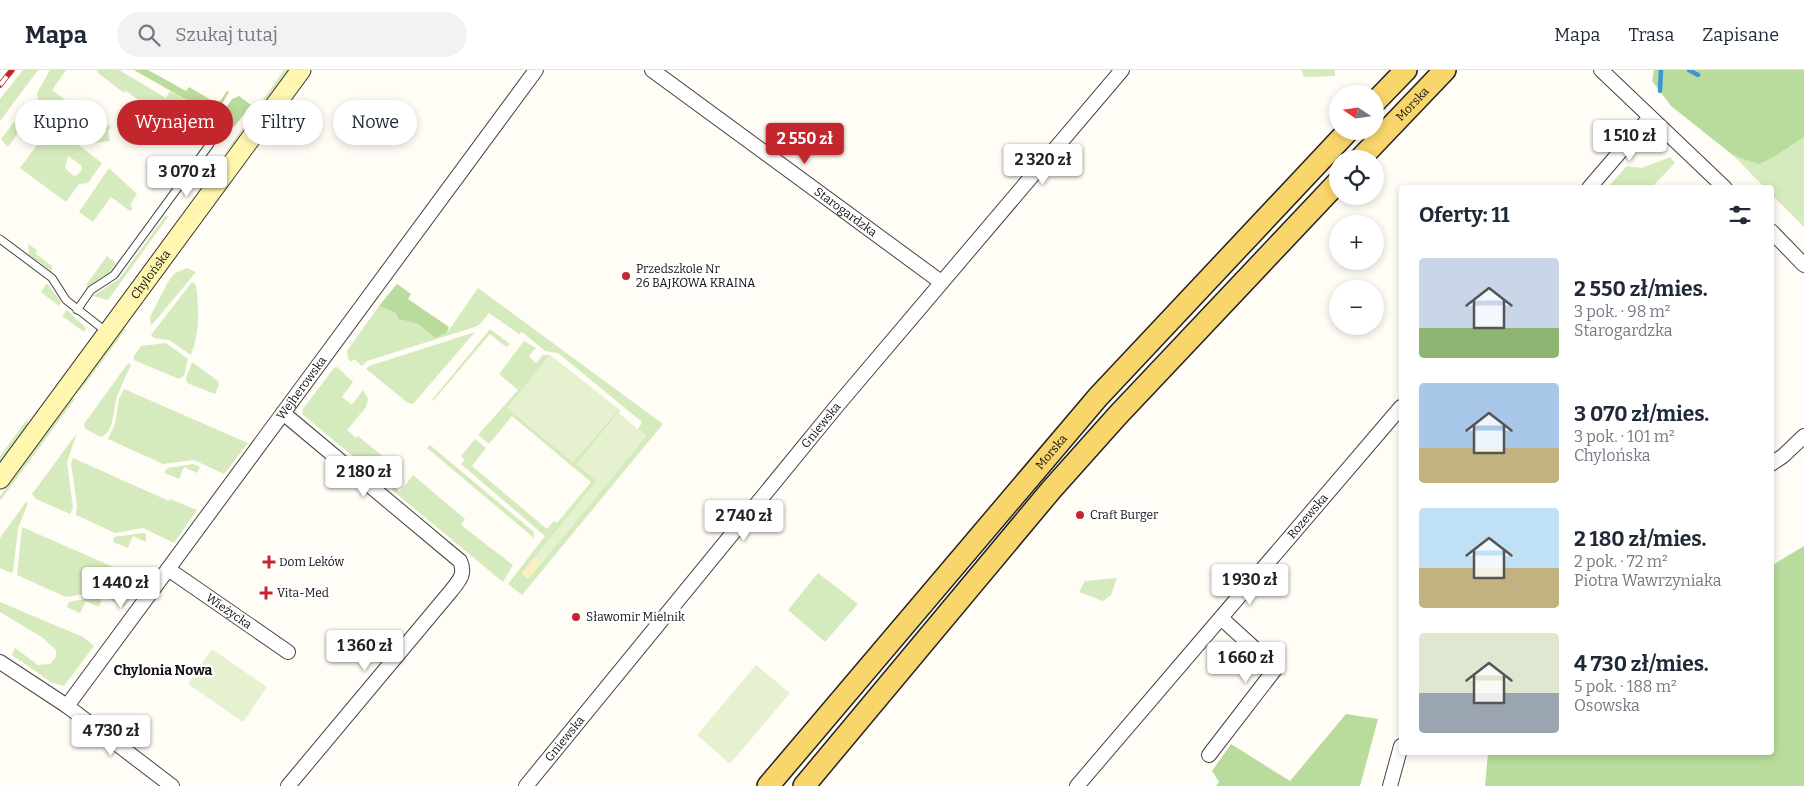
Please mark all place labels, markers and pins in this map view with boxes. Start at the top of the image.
pin: 1 510 zł [1578,119,1682,162]
pin: 2 550 zł [753,122,857,165]
pin: 2 320 zł [991,144,1095,186]
pin: 3 070 zł [135,156,239,198]
place label: Przedszkole Nr 26 BAJKOWA KRAINA [636,262,756,290]
marker: Przedszkole Nr 26 BAJKOWA KRAINA [620,270,632,282]
pin: 2 180 zł [312,456,416,498]
pin: 2 740 zł [692,500,796,542]
place label: Craft Burger [1090,508,1159,522]
marker: Craft Burger [1074,509,1086,521]
place label: Dom Leków [279,555,344,569]
marker: Dom Leków [263,556,275,568]
pin: 1 930 zł [1198,564,1302,606]
pin: 1 440 zł [69,566,173,609]
marker: Vita-Med [259,586,273,600]
place label: Vita-Med [277,586,329,600]
place label: Sławomir Mielnik [586,610,685,624]
marker: Sławomir Mielnik [570,611,582,623]
pin: 1 360 zł [313,630,417,672]
pin: 1 660 zł [1194,642,1298,684]
pin: 4 730 zł [59,714,163,757]

